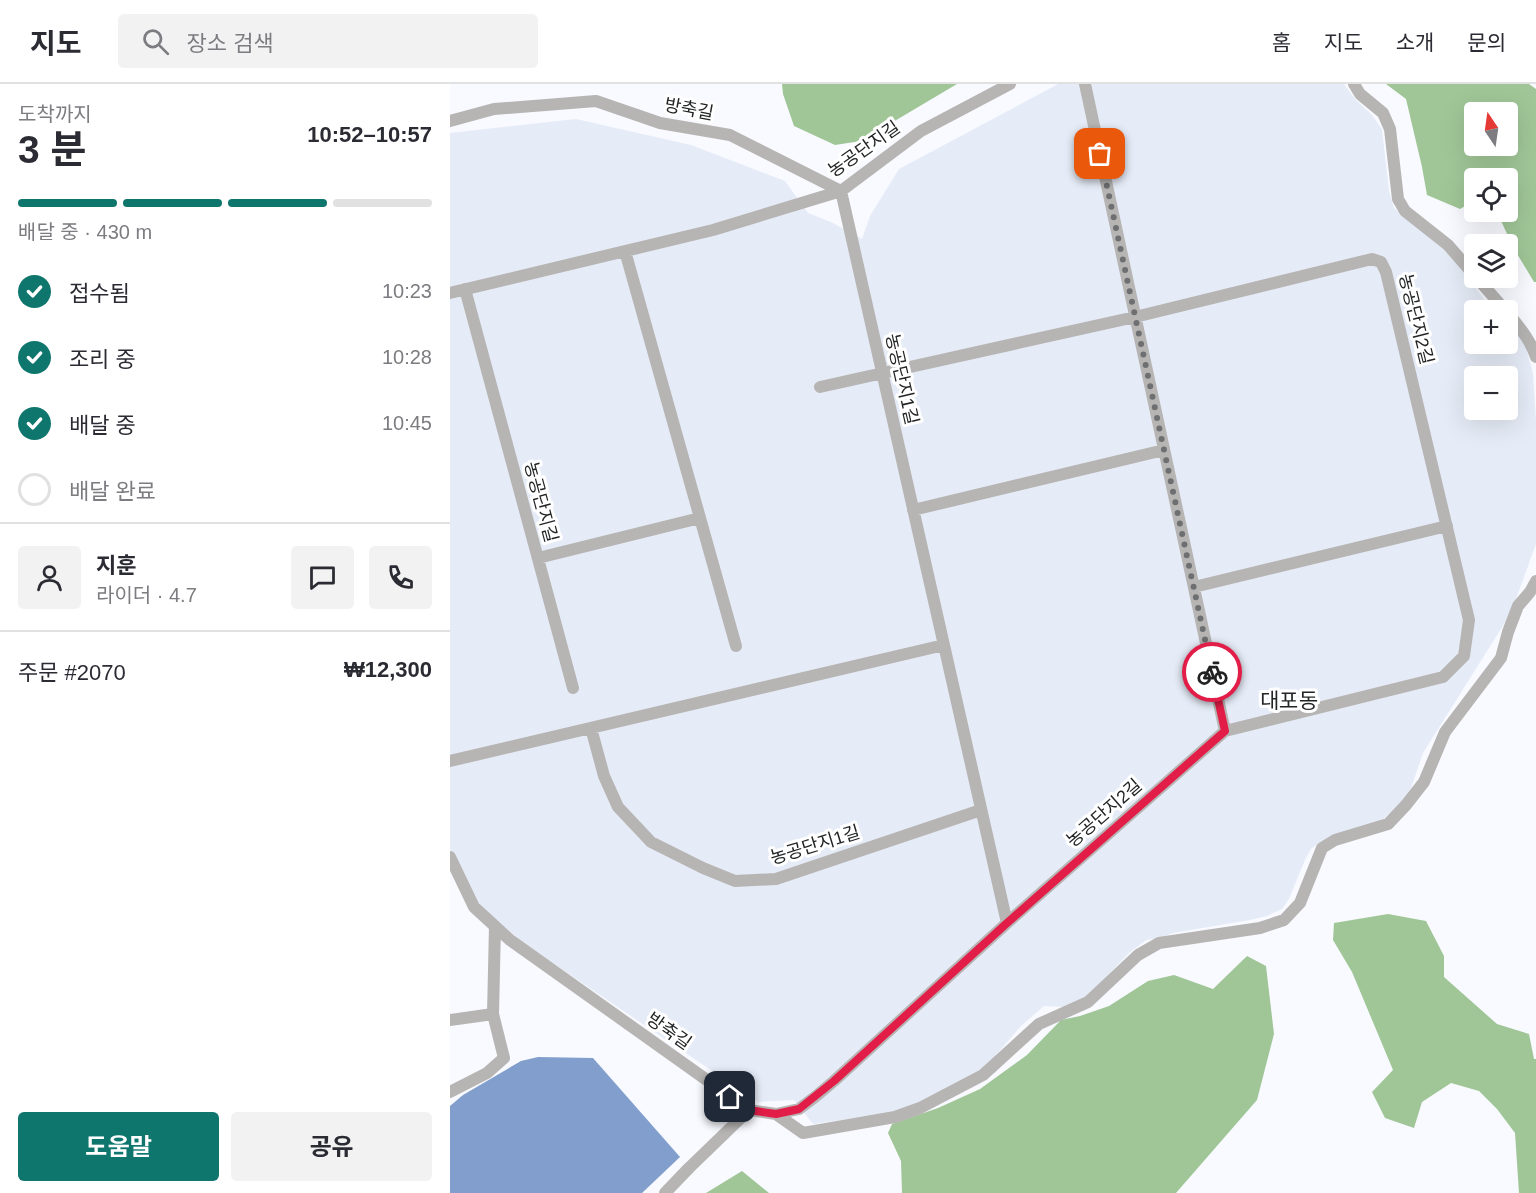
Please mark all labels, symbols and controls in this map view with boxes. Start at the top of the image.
search box [118,14,538,68]
icon: search [139,25,172,58]
text: 지도 [30,28,82,59]
text: 장소 검색 [187,31,274,56]
text: 홈 [1272,31,1291,54]
text: 지도 [1324,31,1363,54]
text: 소개 [1396,31,1434,54]
text: 문의 [1467,31,1506,54]
street label: 방축길 [663,94,715,124]
north arrow [1464,102,1518,156]
map controls [1464,102,1518,420]
text: 도착까지 [18,103,92,125]
street label: 농공단지길 [824,117,904,181]
text: 10:52–10:57 [307,122,432,147]
text: 3 분 [18,128,86,171]
pin [1074,128,1125,179]
icon: bag [1083,137,1116,170]
button: locate [1464,168,1518,222]
text: 배달 중 · 430 m [18,221,152,243]
button: layers [1464,234,1518,288]
street label: 농공단지2길 [1395,272,1437,366]
icon: check [18,275,51,308]
text: 10:23 [382,280,432,302]
text: 접수됨 [69,281,130,306]
button: + [1464,300,1518,354]
street label: 농공단지1길 [882,332,922,426]
icon: check [18,341,51,374]
text: 10:28 [382,346,432,368]
text: 조리 중 [69,347,136,372]
button: − [1464,366,1518,420]
icon: check [18,407,51,440]
text: 10:45 [382,412,432,434]
text: 배달 중 [69,413,136,438]
street label: 농공단지길 [521,459,561,545]
text: 배달 완료 [69,479,156,504]
button: person [18,546,81,609]
button: chat [291,546,354,609]
button: phone [369,546,432,609]
text: 지훈 [96,553,136,578]
text: 라이더 · 4.7 [96,584,197,606]
courier [1182,642,1242,702]
icon: bike [1196,656,1229,689]
text: ₩12,300 [344,657,432,682]
text: 주문 #2070 [18,660,126,685]
district label: 대포동 [1260,689,1318,712]
street label: 농공단지2길 [1062,775,1146,851]
street label: 농공단지1길 [768,822,862,868]
street label: 방축길 [643,1009,695,1053]
pin [704,1071,755,1122]
icon: home [713,1080,746,1113]
button: 도움말 [18,1112,219,1181]
button: 공유 [231,1112,432,1181]

